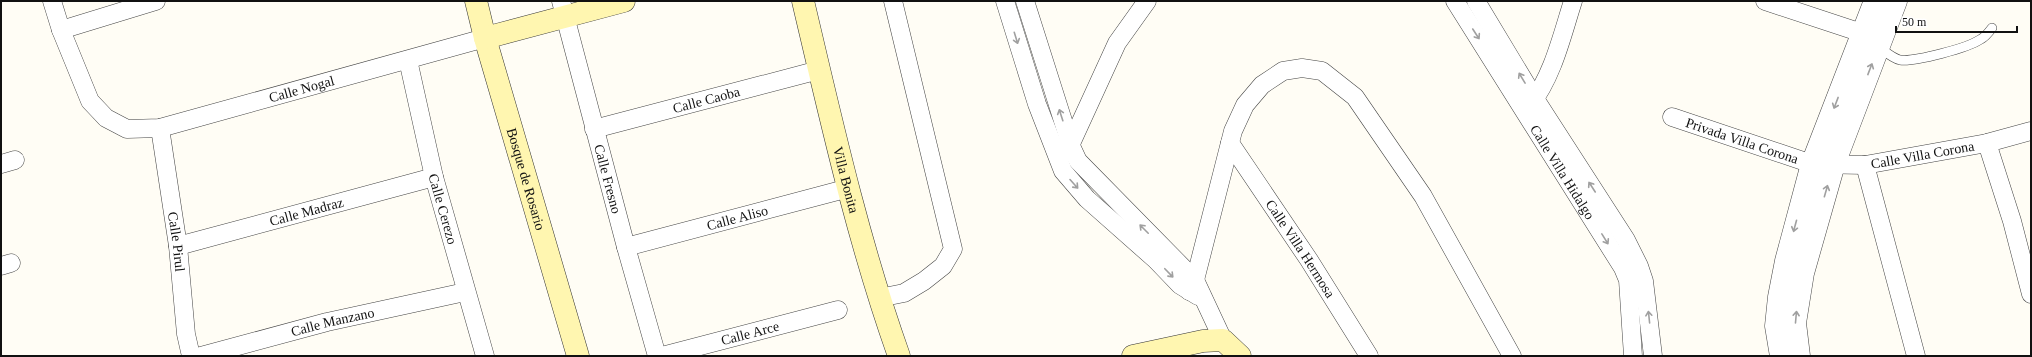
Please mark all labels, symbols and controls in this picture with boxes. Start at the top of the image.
scale bar [1896,8,2017,34]
text: 50 m [1902,15,1927,29]
one-way arrow [1472,28,1480,40]
one-way arrow [1013,32,1020,45]
one-way arrow [1866,63,1874,75]
one-way arrow [1518,72,1526,84]
street label: Calle Nogal [267,73,336,105]
street label: Calle Caoba [671,83,742,116]
one-way arrow [1831,96,1839,108]
one-way arrow [1057,109,1064,122]
street label: Privada Villa Corona [1684,115,1801,167]
street label: Calle Villa Hidalgo [1527,122,1598,222]
street label: Bosque de Rosario [504,126,548,232]
street label: Calle Villa Corona [1870,138,1976,171]
street label: Calle Fresno [592,143,624,215]
street label: Villa Bonita [830,145,862,215]
street label: Calle Cerezo [426,172,460,246]
one-way arrow [1069,179,1079,189]
one-way arrow [1588,182,1597,193]
one-way arrow [1823,185,1830,198]
street label: Calle Madraz [268,194,345,228]
street label: Calle Villa Hermosa [1263,197,1338,301]
street label: Calle Aliso [705,202,769,233]
street label: Calle Pirul [165,211,188,272]
one-way arrow [1791,219,1799,232]
one-way arrow [1139,224,1149,234]
one-way arrow [1601,233,1609,244]
one-way arrow [1164,268,1174,278]
street label: Calle Manzano [289,304,376,339]
one-way arrow [1645,311,1652,324]
one-way arrow [1792,311,1799,324]
street label: Calle Arce [719,318,781,348]

